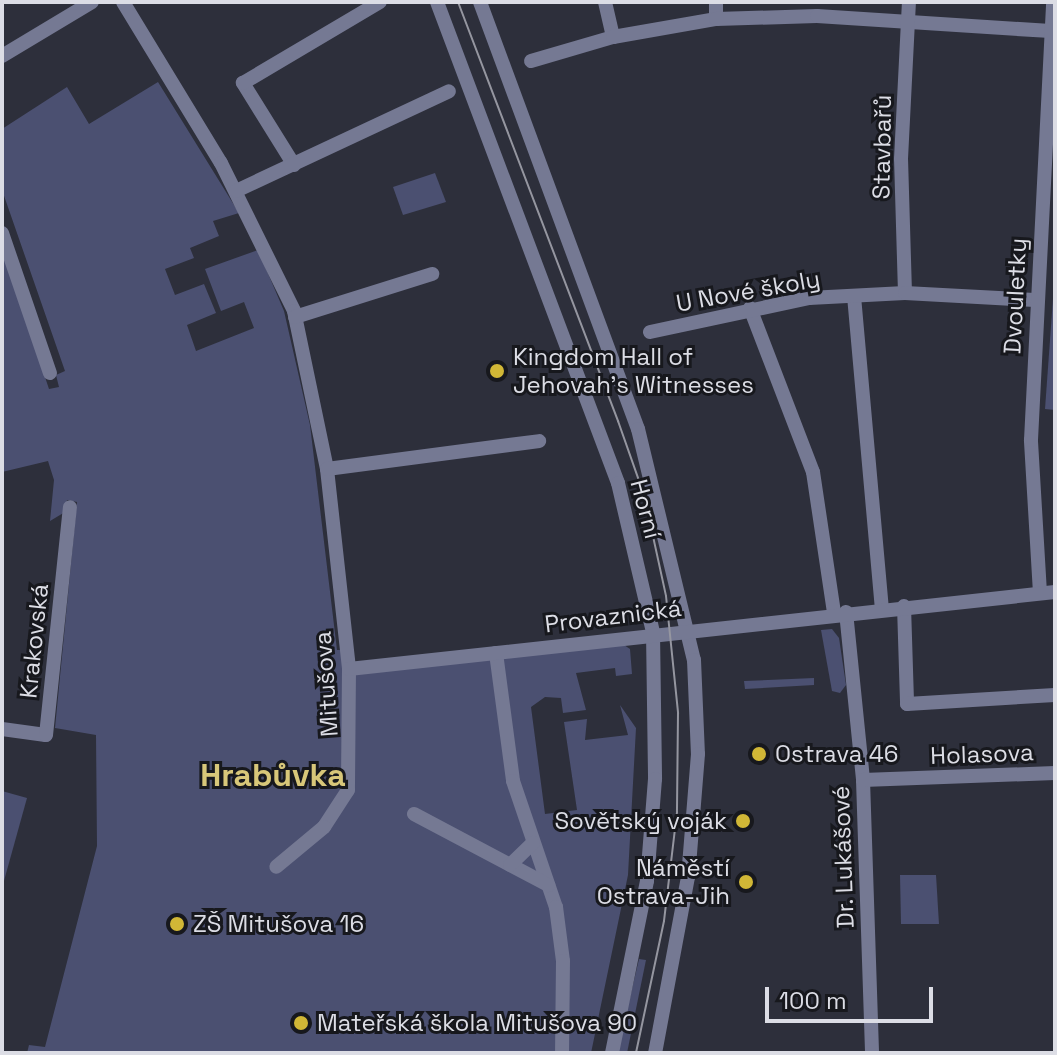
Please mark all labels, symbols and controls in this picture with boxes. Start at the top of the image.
street label: Stavbařů [867,94,897,200]
street label: Dvouletky [998,237,1032,355]
street label: U Nové školy [674,264,822,318]
place label: Kingdom Hall of Jehovah's Witnesses [513,343,754,399]
marker: Kingdom Hall of Jehovah's Witnesses [488,362,506,380]
street label: Horní [624,476,668,542]
street label: Krakovská [14,582,54,700]
street label: Provaznická [543,593,683,639]
street label: Mitušova [308,630,344,738]
street label: Holasova [930,738,1034,770]
place label: Ostrava 46 [775,740,898,768]
marker: Ostrava 46 [750,745,768,763]
district label: Hrabůvka [200,756,346,794]
street label: Dr. Lukášové [826,785,860,929]
place label: Sovětský voják [554,807,727,835]
marker: Sovětský voják [734,812,752,830]
place label: Náměstí Ostrava-Jih [597,854,730,910]
marker: Náměstí Ostrava-Jih [737,873,755,891]
place label: ZŠ Mitušova 16 [193,910,364,938]
marker: ZŠ Mitušova 16 [168,915,186,933]
scale bar [769,971,937,1021]
text: 100 m [779,985,847,1016]
place label: Mateřská škola Mitušova 90 [317,1009,637,1037]
marker: Mateřská škola Mitušova 90 [292,1014,310,1032]

